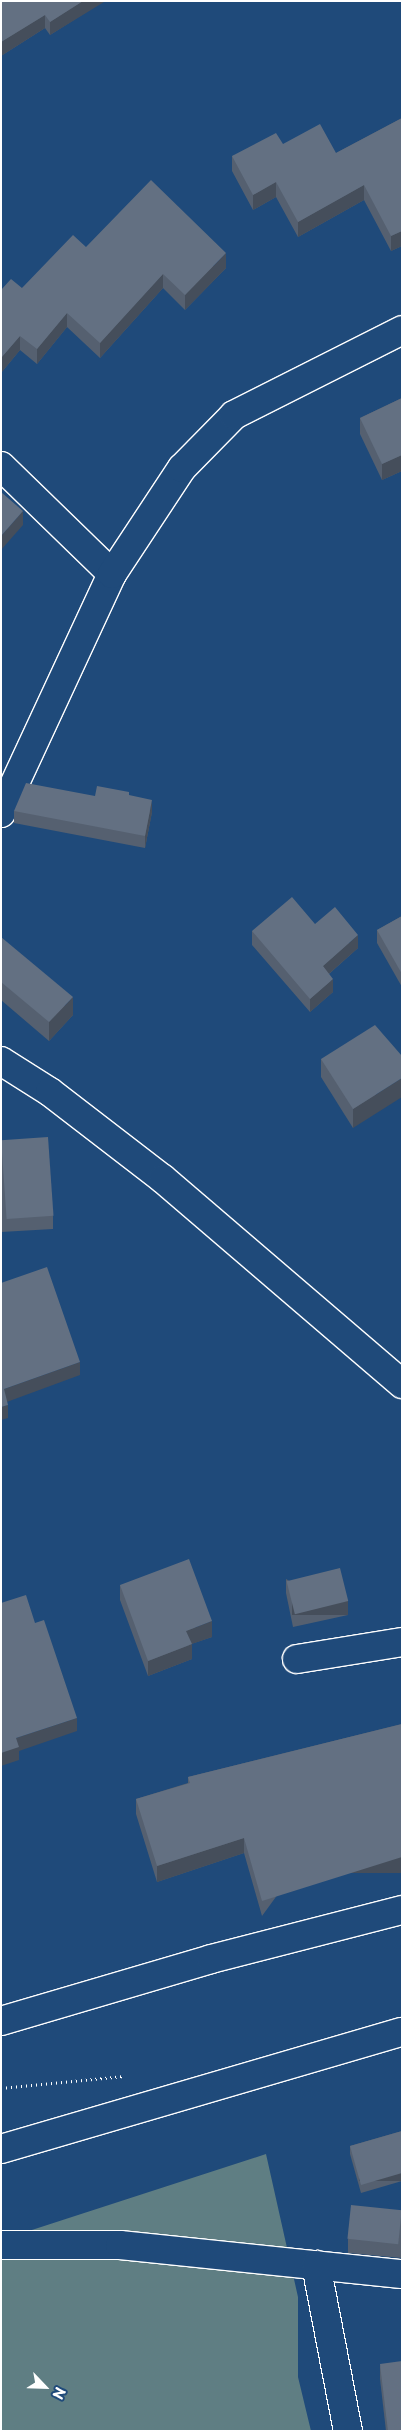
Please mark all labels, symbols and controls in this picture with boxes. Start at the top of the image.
north arrow [20,2362,70,2412]
text: N [47,2384,71,2403]

